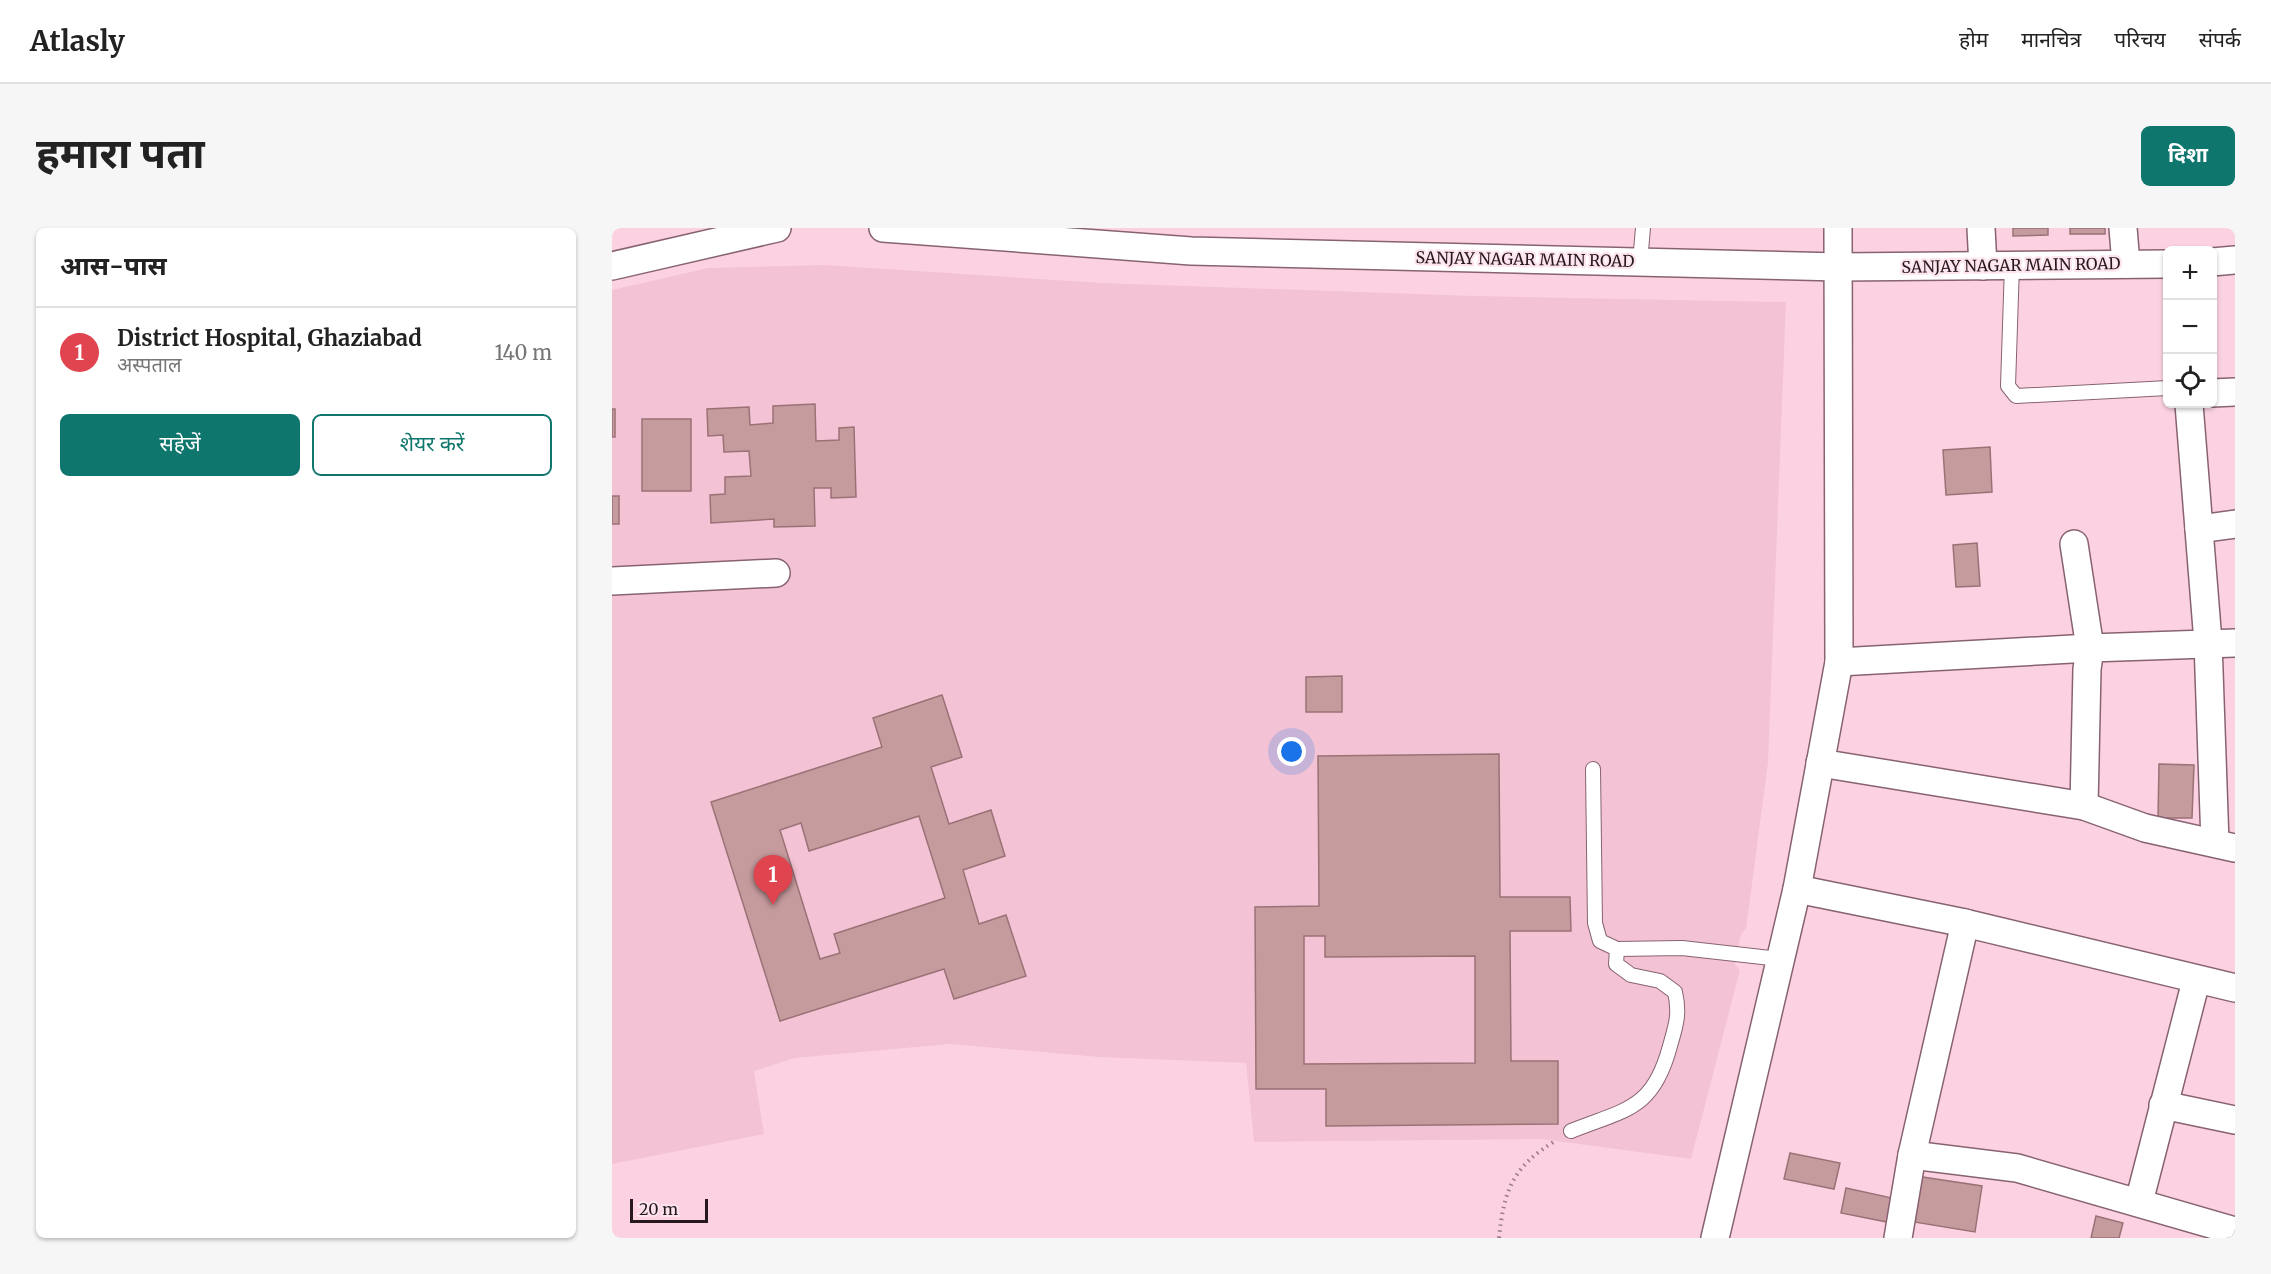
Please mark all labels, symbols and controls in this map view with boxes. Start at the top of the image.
text: Atlasly [30,23,125,59]
text: होम [1959,26,1988,53]
text: मानचित्र [2021,26,2081,53]
text: परिचय [2114,26,2166,53]
text: संपर्क [2199,26,2241,53]
button: दिशा [2141,126,2235,186]
text: हमारा पता [36,127,205,179]
map controls [2163,246,2217,408]
button: + [2163,246,2217,300]
street label: SANJAY NAGAR MAIN ROAD [1415,247,1635,271]
text: आस-पास [60,249,167,282]
street label: SANJAY NAGAR MAIN ROAD [1901,253,2121,277]
button: − [2163,300,2217,354]
text: District Hospital, Ghaziabad [117,324,422,352]
text: 1 [75,340,84,365]
text: 140 m [495,340,552,365]
text: अस्पताल [117,352,182,377]
button: locate [2163,354,2217,408]
button: सहेजें [60,414,300,476]
button: शेयर करें [312,414,552,476]
your location [1277,737,1306,766]
pin: 1 [754,856,792,905]
scale bar [630,1196,708,1224]
text: 20 m [639,1199,678,1219]

